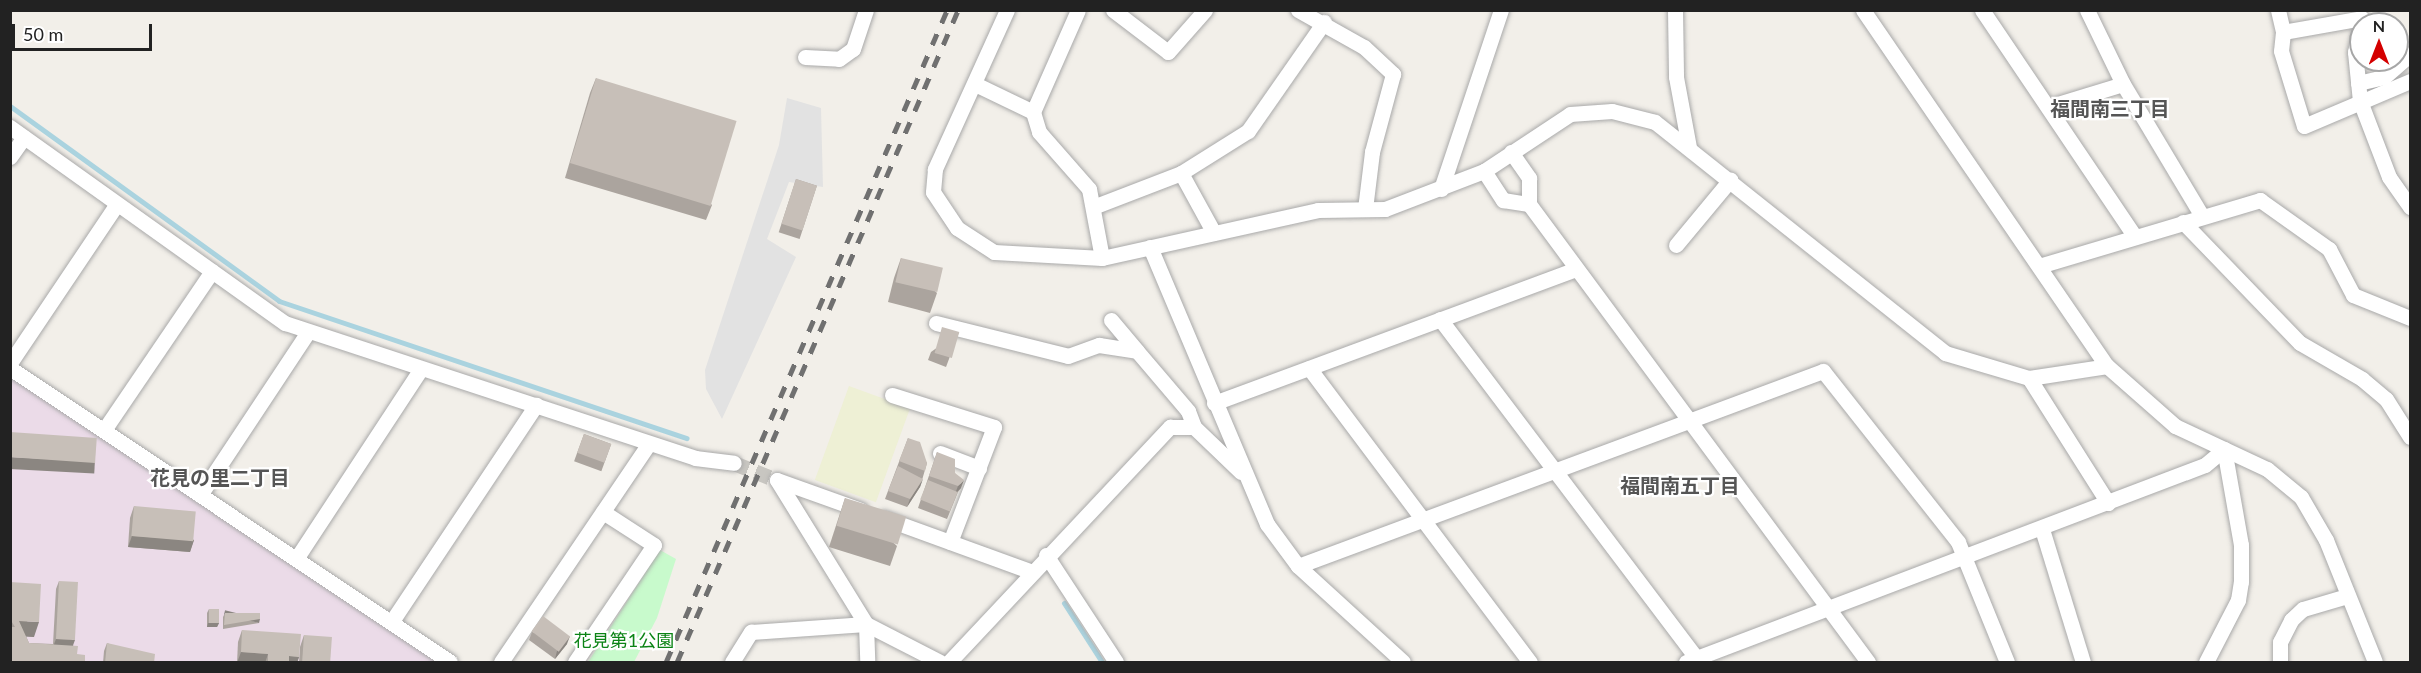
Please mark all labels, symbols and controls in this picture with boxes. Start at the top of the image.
scale bar [15,12,154,50]
north arrow [2349,12,2409,72]
text: N [2373,16,2385,35]
text: 50 m [23,23,63,45]
district label: 福間南三丁目 [2050,96,2170,120]
district label: 花見の里二丁目 [150,465,290,489]
district label: 福間南五丁目 [1620,473,1740,497]
park label: 花見第1公園 [574,629,674,651]

